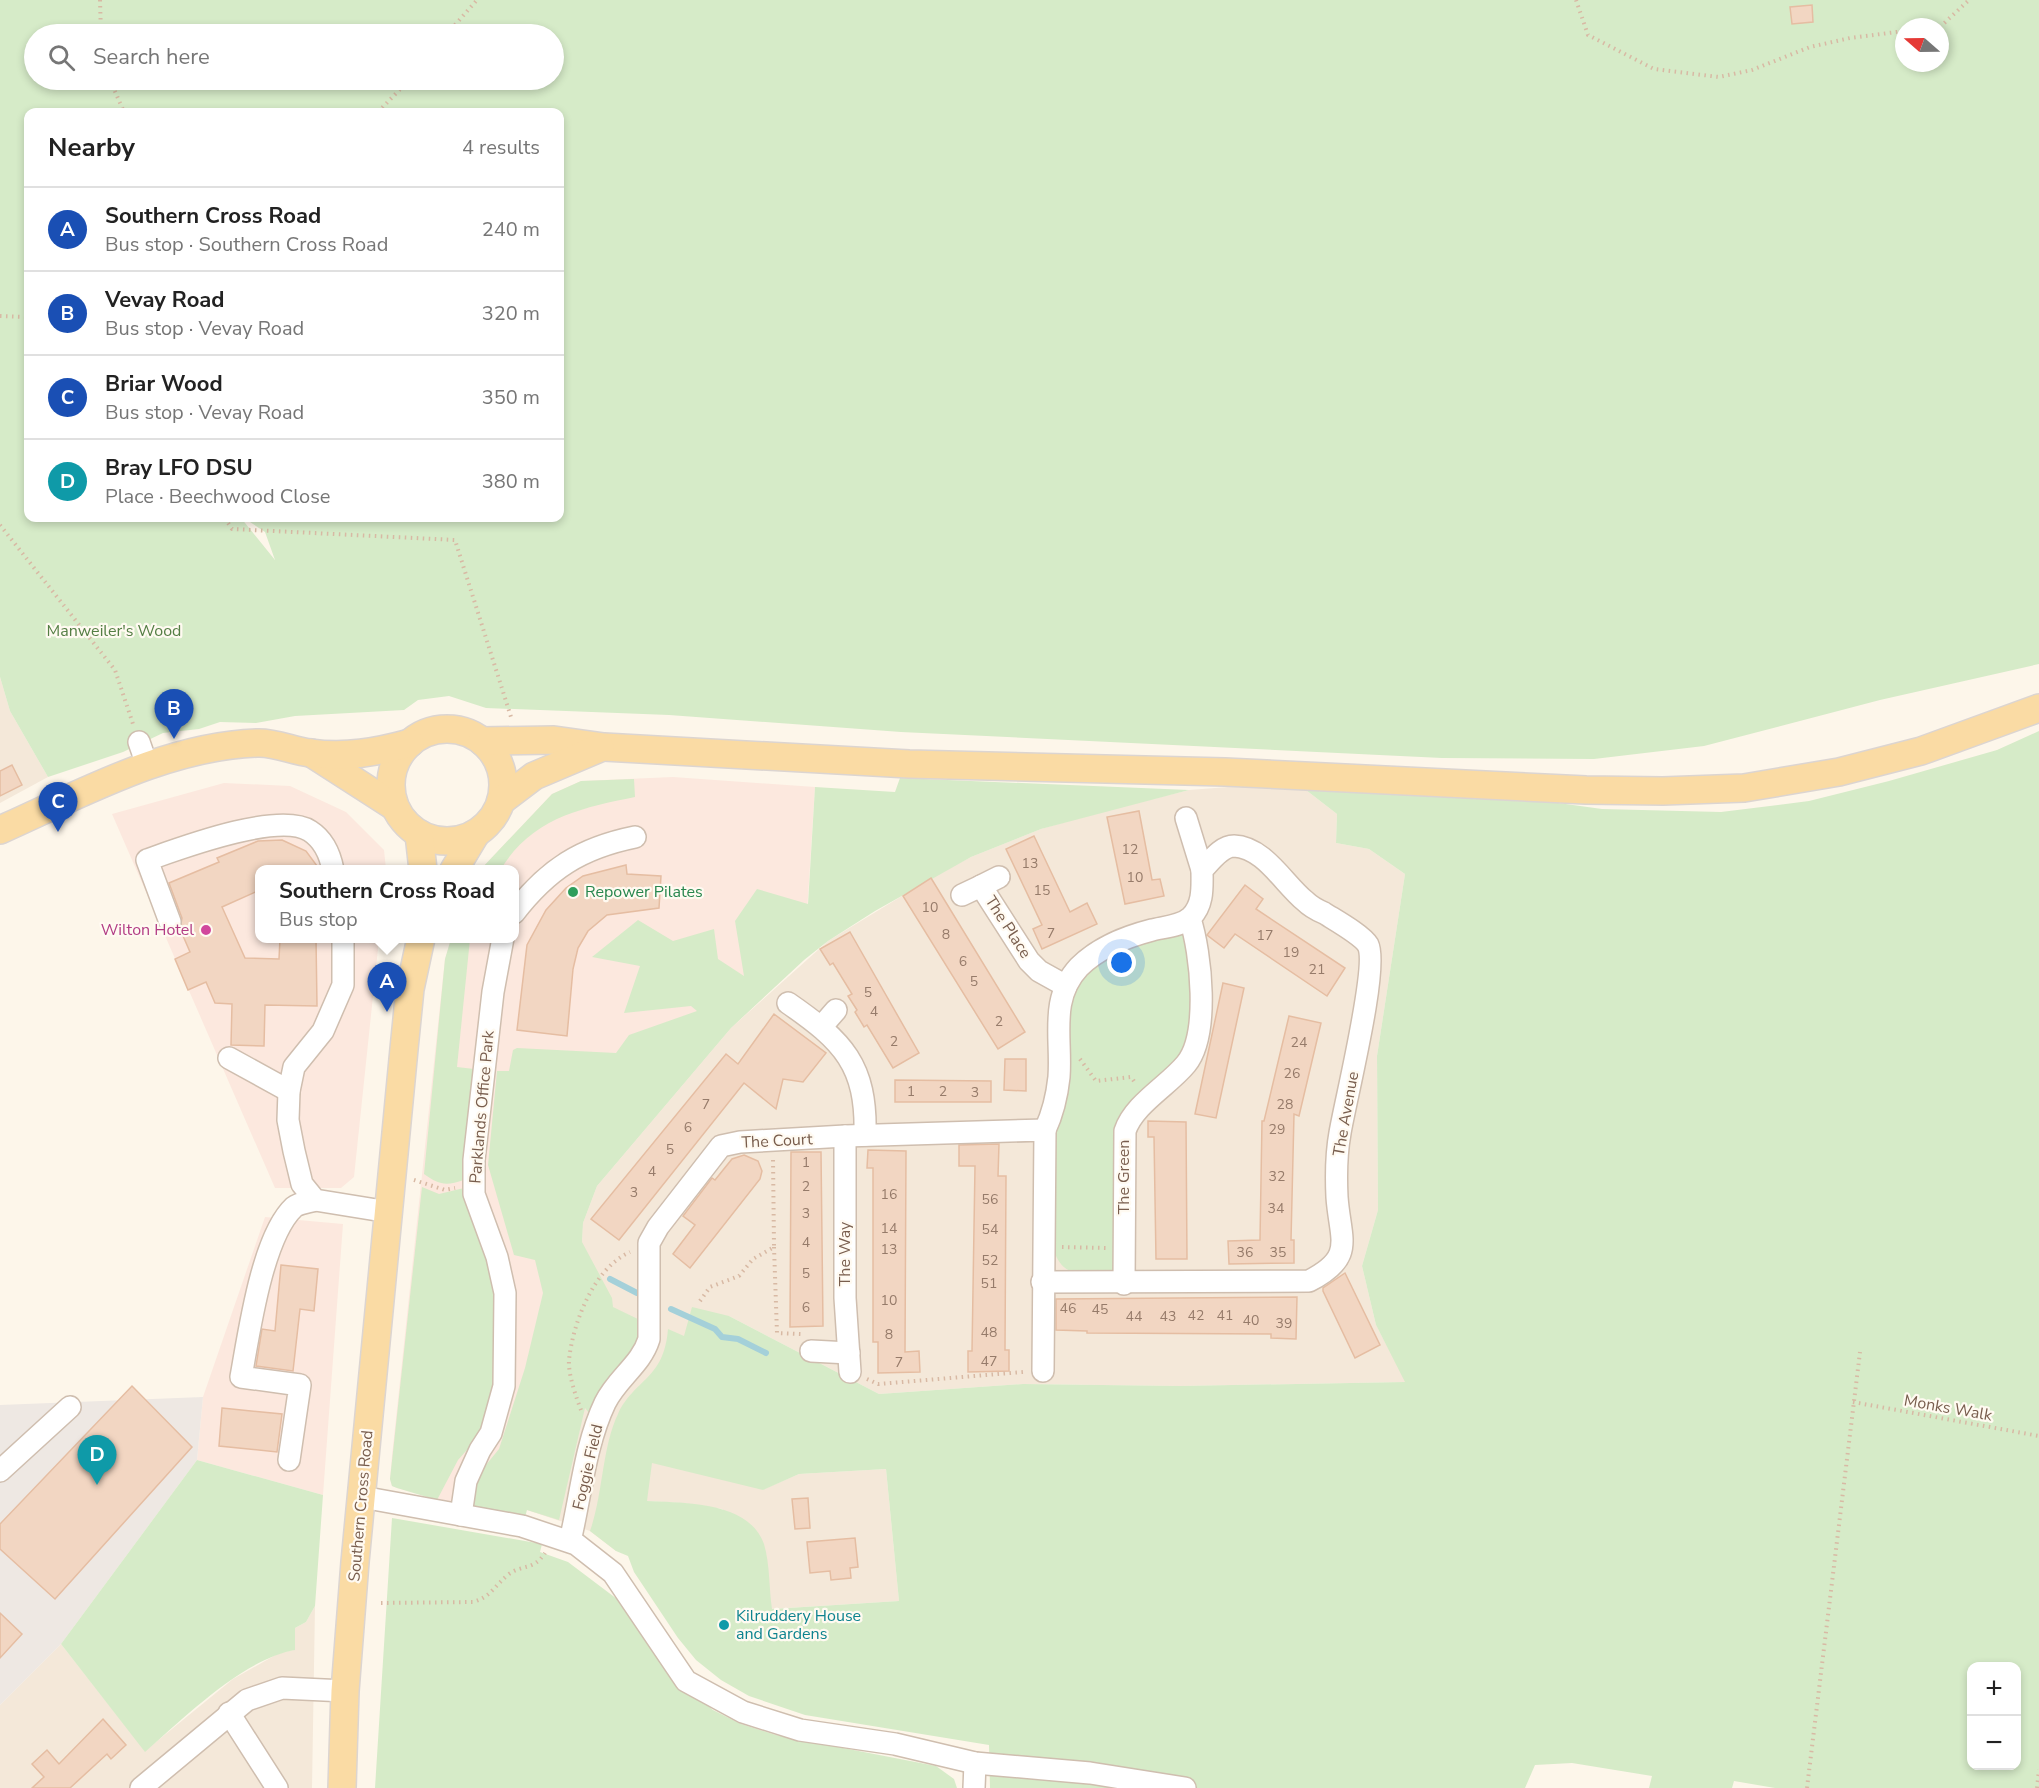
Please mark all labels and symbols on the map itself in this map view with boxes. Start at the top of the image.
north arrow [1895,18,1949,72]
park label: Manweiler's Wood [47,620,181,642]
pin: B [154,690,194,739]
pin: C [38,782,78,832]
house number: 12 [1122,840,1138,859]
house number: 13 [1022,854,1038,873]
house number: 10 [1127,868,1143,887]
place label: Repower Pilates [585,881,703,903]
house number: 15 [1034,881,1050,900]
marker: Repower Pilates [566,885,580,899]
street label: The Place [980,891,1036,963]
house number: 10 [922,898,938,917]
place label: Wilton Hotel [101,919,194,941]
marker: Wilton Hotel [199,923,213,937]
house number: 7 [1047,924,1055,943]
house number: 8 [942,925,950,944]
house number: 17 [1257,926,1273,945]
house number: 19 [1283,943,1299,962]
your location [1107,948,1136,977]
house number: 6 [959,952,967,971]
house number: 21 [1309,960,1325,979]
pin: A [368,962,406,1012]
house number: 5 [970,972,978,991]
house number: 5 [864,983,872,1002]
house number: 4 [870,1002,878,1021]
house number: 2 [995,1012,1003,1031]
street label: Parklands Office Park [464,1029,500,1184]
house number: 2 [890,1032,898,1051]
house number: 24 [1291,1033,1307,1052]
house number: 26 [1284,1064,1300,1083]
street label: The Avenue [1328,1070,1364,1158]
house number: 1 [907,1082,915,1101]
house number: 2 [939,1082,947,1101]
house number: 3 [971,1083,979,1102]
house number: 7 [702,1095,710,1114]
house number: 28 [1277,1095,1293,1114]
house number: 6 [684,1118,692,1137]
house number: 29 [1269,1120,1285,1139]
street label: The Court [741,1128,814,1154]
house number: 5 [666,1140,674,1159]
street label: The Green [1113,1140,1135,1214]
house number: 1 [802,1153,810,1172]
house number: 4 [648,1162,656,1181]
house number: 32 [1269,1167,1285,1186]
house number: 2 [802,1177,810,1196]
house number: 3 [630,1183,638,1202]
house number: 16 [881,1185,897,1204]
house number: 56 [982,1190,998,1209]
house number: 34 [1268,1199,1284,1218]
house number: 3 [802,1204,810,1223]
house number: 14 [881,1219,897,1238]
house number: 54 [982,1220,998,1239]
street label: The Way [834,1221,856,1286]
house number: 4 [802,1233,810,1252]
house number: 13 [881,1240,897,1259]
house number: 36 [1237,1243,1253,1262]
house number: 35 [1270,1243,1286,1262]
house number: 52 [982,1251,998,1270]
house number: 5 [802,1264,810,1283]
house number: 51 [981,1274,997,1293]
house number: 10 [881,1291,897,1310]
house number: 6 [802,1298,810,1317]
house number: 46 [1060,1299,1076,1318]
house number: 45 [1092,1300,1108,1319]
house number: 42 [1188,1306,1204,1325]
house number: 41 [1217,1306,1233,1325]
house number: 44 [1126,1307,1142,1326]
house number: 43 [1160,1307,1176,1326]
house number: 40 [1243,1311,1259,1330]
house number: 39 [1276,1314,1292,1333]
house number: 48 [981,1323,997,1342]
house number: 8 [885,1325,893,1344]
house number: 47 [981,1352,997,1371]
house number: 7 [895,1353,903,1372]
street label: Monks Walk [1902,1389,1995,1427]
street label: Foggie Field [567,1422,609,1512]
street label: Southern Cross Road [343,1429,379,1583]
pin: D [78,1436,116,1485]
place label: Kilruddery House and Gardens [736,1605,861,1645]
marker: Kilruddery House and Gardens [717,1618,731,1632]

